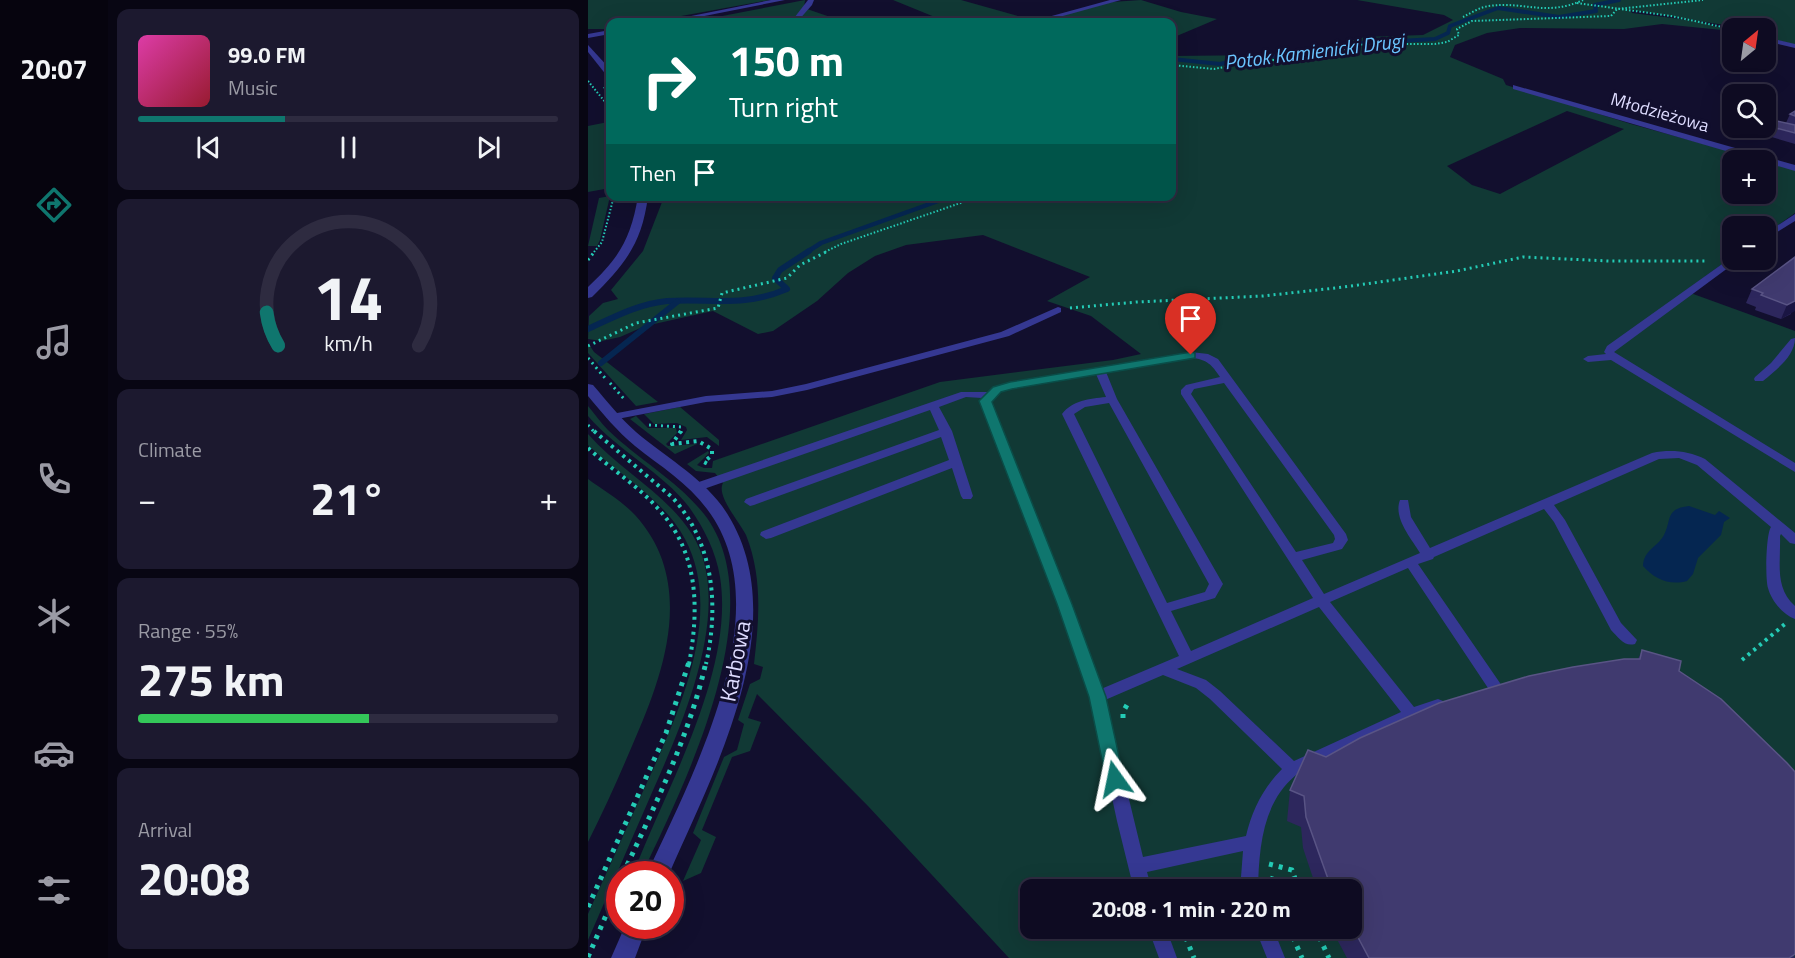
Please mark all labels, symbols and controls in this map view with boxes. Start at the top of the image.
north arrow [1722,18,1776,72]
map controls [1722,18,1776,270]
water label: Potok Kamienicki Drugi [1222,24,1408,77]
text: 150 m [729,28,844,92]
text: 99.0 FM [228,38,306,72]
icon: right [630,42,708,120]
text: 20:07 [20,48,88,89]
text: Music [228,72,278,103]
button: search [1722,84,1776,138]
street label: Młodzieżowa [1608,85,1712,139]
text: Turn right [729,86,838,127]
icon: previous [192,131,225,164]
icon: pause [332,131,365,164]
icon: next [472,131,505,164]
button: + [1722,150,1776,204]
text: Then [630,156,676,190]
icon: arrive [688,156,721,189]
icon: directions [33,184,75,226]
button: − [1722,216,1776,270]
text: 14 [313,249,383,344]
pin [1165,293,1216,355]
icon: arrive [1174,302,1207,335]
icon: music [33,321,75,363]
text: km/h [324,328,372,360]
text: Climate [138,434,202,465]
icon: phone [33,458,75,500]
text: 21° [310,464,386,532]
text: − [138,474,156,524]
text: + [540,474,558,524]
icon: climate [33,595,75,637]
text: Range · 55% [138,615,238,646]
street label: Karbowa [710,618,760,704]
text: 275 km [138,645,284,713]
icon: car [33,732,75,774]
position arrow [1083,747,1147,811]
text: Arrival [138,814,192,845]
text: 20:08 [138,844,250,912]
speed limit sign: 20 [606,861,684,939]
icon: filters [33,869,75,911]
text: 20:08 · 1 min · 220 m [1091,892,1291,926]

